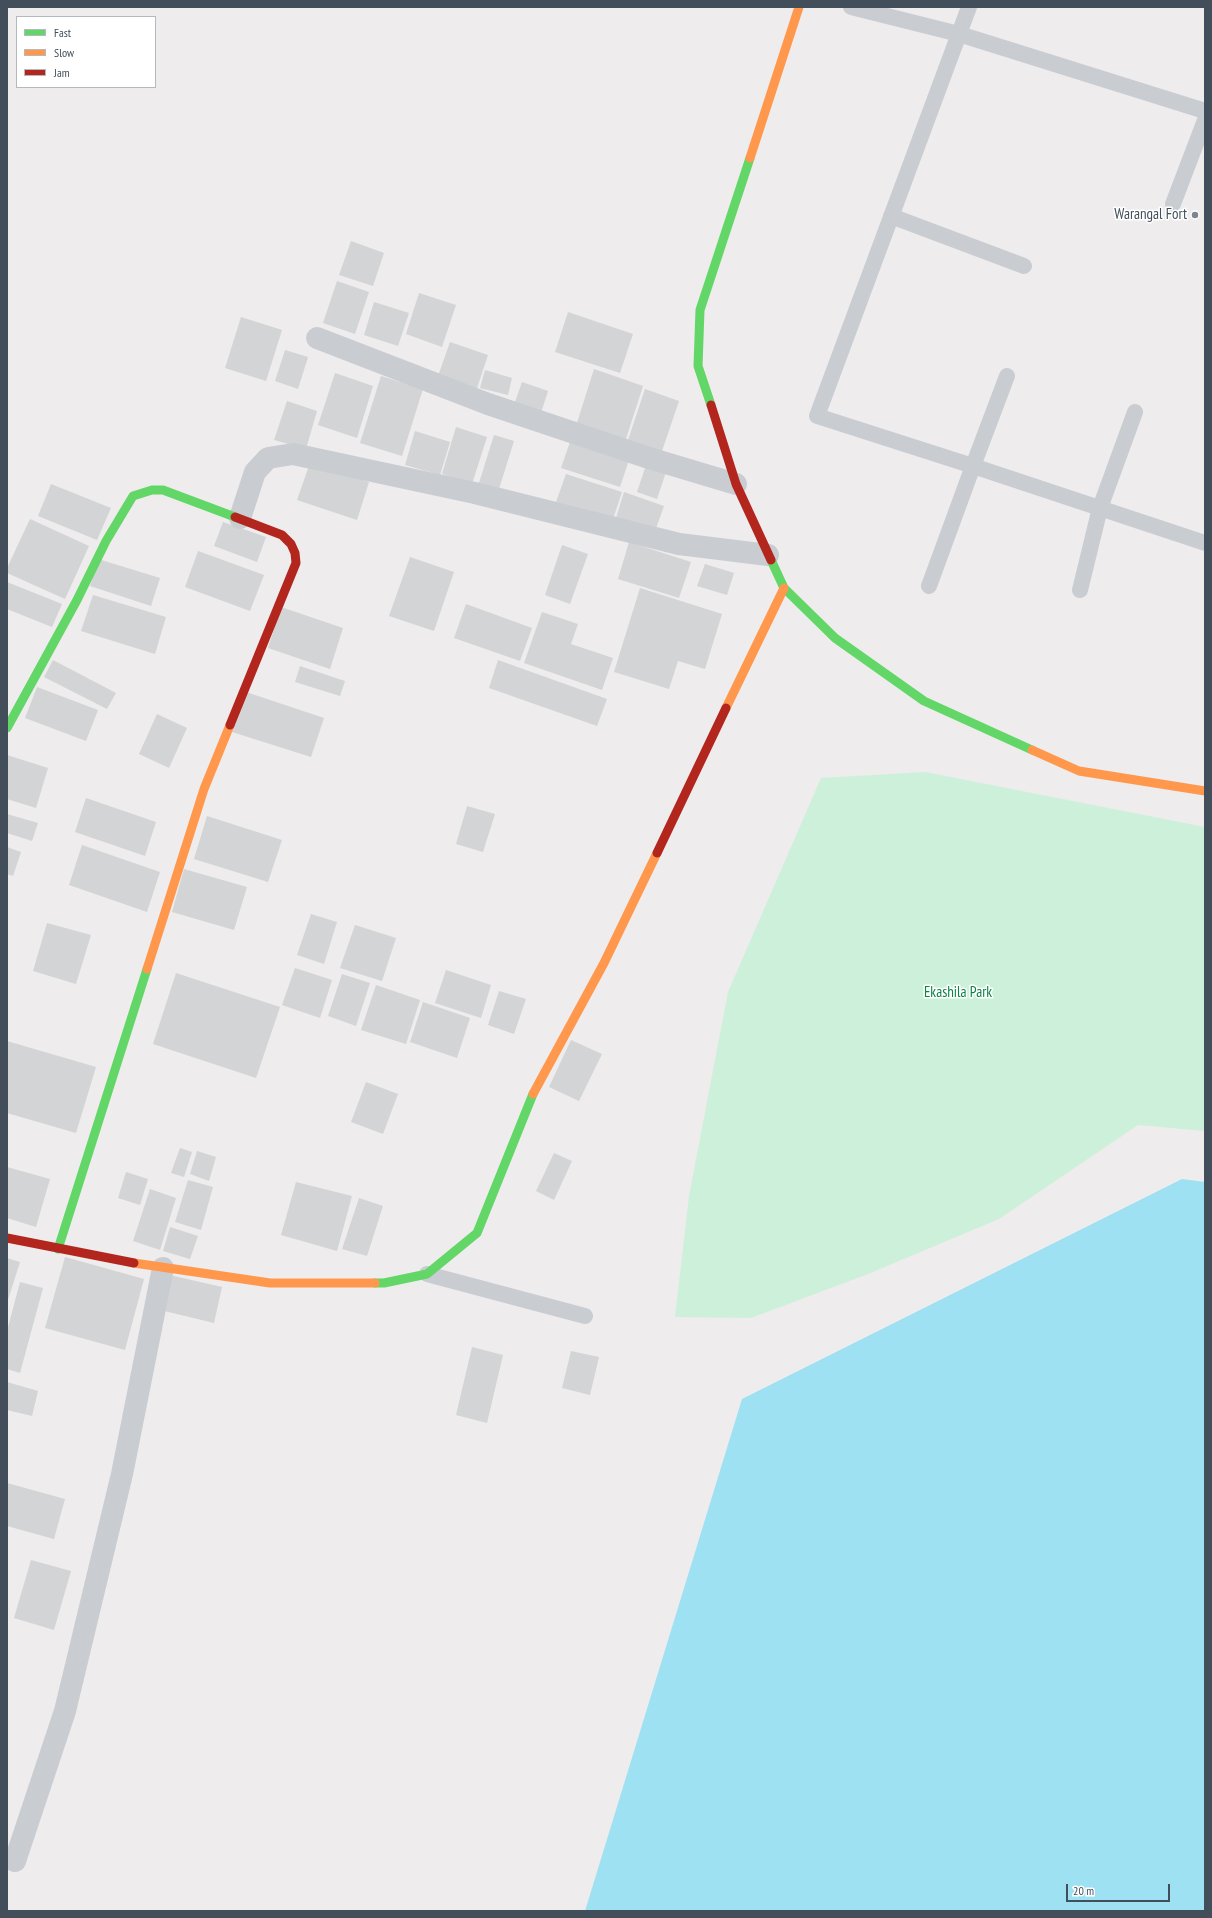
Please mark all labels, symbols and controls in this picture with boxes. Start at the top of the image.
legend [16,16,156,88]
text: Fast [54,25,71,40]
text: Slow [54,45,74,60]
text: Jam [54,65,70,80]
place label: Warangal Fort [1114,206,1187,224]
marker: Warangal Fort [1190,210,1200,220]
park label: Ekashila Park [924,984,992,1002]
scale bar [1068,1876,1172,1902]
text: 20 m [1073,1883,1094,1898]

